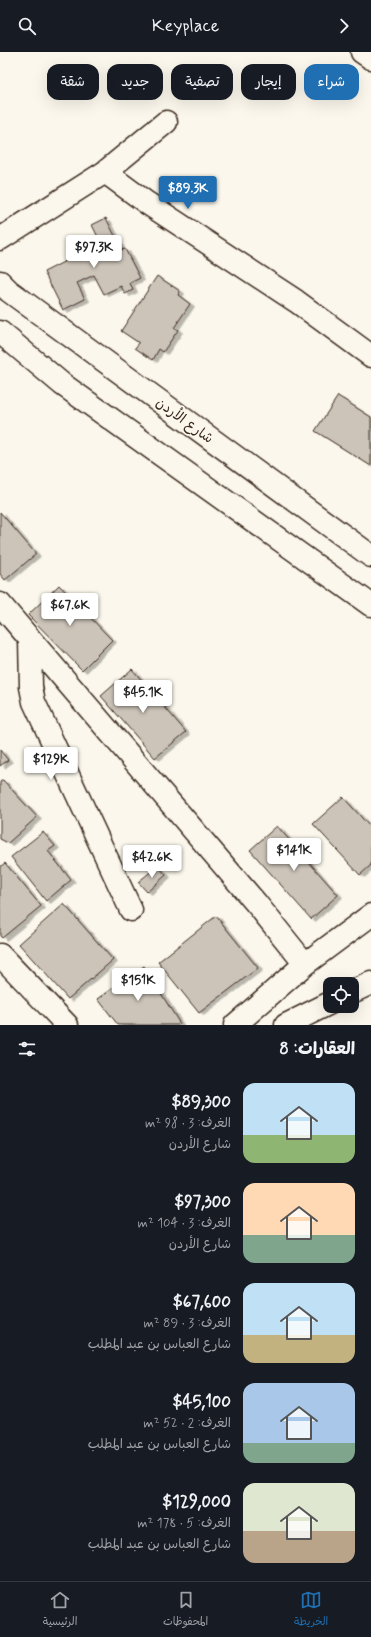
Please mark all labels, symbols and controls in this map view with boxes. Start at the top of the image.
text: Keyplace [152,14,219,38]
icon: search [16,15,38,37]
icon: forward [333,15,355,37]
chip: شقة [47,64,99,100]
chip: جديد [107,64,163,100]
chip: تصفية [171,64,233,100]
chip: إيجار [241,64,296,100]
chip: شراء [304,64,359,100]
pin: $89.3K [155,176,221,210]
text: $89.3K [168,180,208,197]
pin: $97.3K [61,235,127,269]
text: $97.3K [75,239,113,256]
street label: شارع الأردن [152,393,217,448]
pin: $67.6K [37,593,103,627]
text: $67.6K [50,597,90,614]
pin: $45.1K [110,680,176,714]
text: $45.1K [123,684,163,701]
pin: $129K [23,747,79,781]
text: $129K [33,751,69,768]
pin: $141K [266,838,322,872]
text: $141K [276,842,312,859]
pin: $42.6K [119,845,185,879]
text: $42.6K [132,849,172,866]
pin: $151K [110,968,166,1002]
text: $151K [121,972,155,989]
map controls [323,977,359,1013]
button: locate [323,977,359,1013]
icon: filters [16,1038,38,1060]
text: العقارات: 8 [279,1038,355,1060]
text: $89,300 [171,1091,231,1113]
icon: home [275,1099,323,1147]
text: الغرف: 3 · 98 m² [145,1115,231,1132]
text: شارع الأردن [169,1136,231,1153]
text: $97,300 [174,1191,231,1213]
icon: home [275,1199,323,1247]
text: الغرف: 3 · 104 m² [138,1215,231,1232]
text: شارع الأردن [169,1236,231,1253]
text: $67,600 [173,1291,231,1313]
icon: home [275,1299,323,1347]
text: الغرف: 3 · 89 m² [143,1315,231,1332]
text: شارع العباس بن عبد المطلب [88,1336,231,1353]
text: $45,100 [173,1391,231,1413]
icon: home [275,1399,323,1447]
text: الغرف: 2 · 52 m² [143,1415,231,1432]
text: شارع العباس بن عبد المطلب [88,1436,231,1453]
text: $129,000 [162,1491,231,1513]
icon: home [275,1499,323,1547]
text: الغرف: 5 · 178 m² [137,1515,231,1532]
text: شارع العباس بن عبد المطلب [88,1536,231,1553]
tab: الرئيسية [43,1589,77,1631]
tab: المحفوظات [163,1589,208,1631]
tab: الخريطة [294,1589,328,1631]

